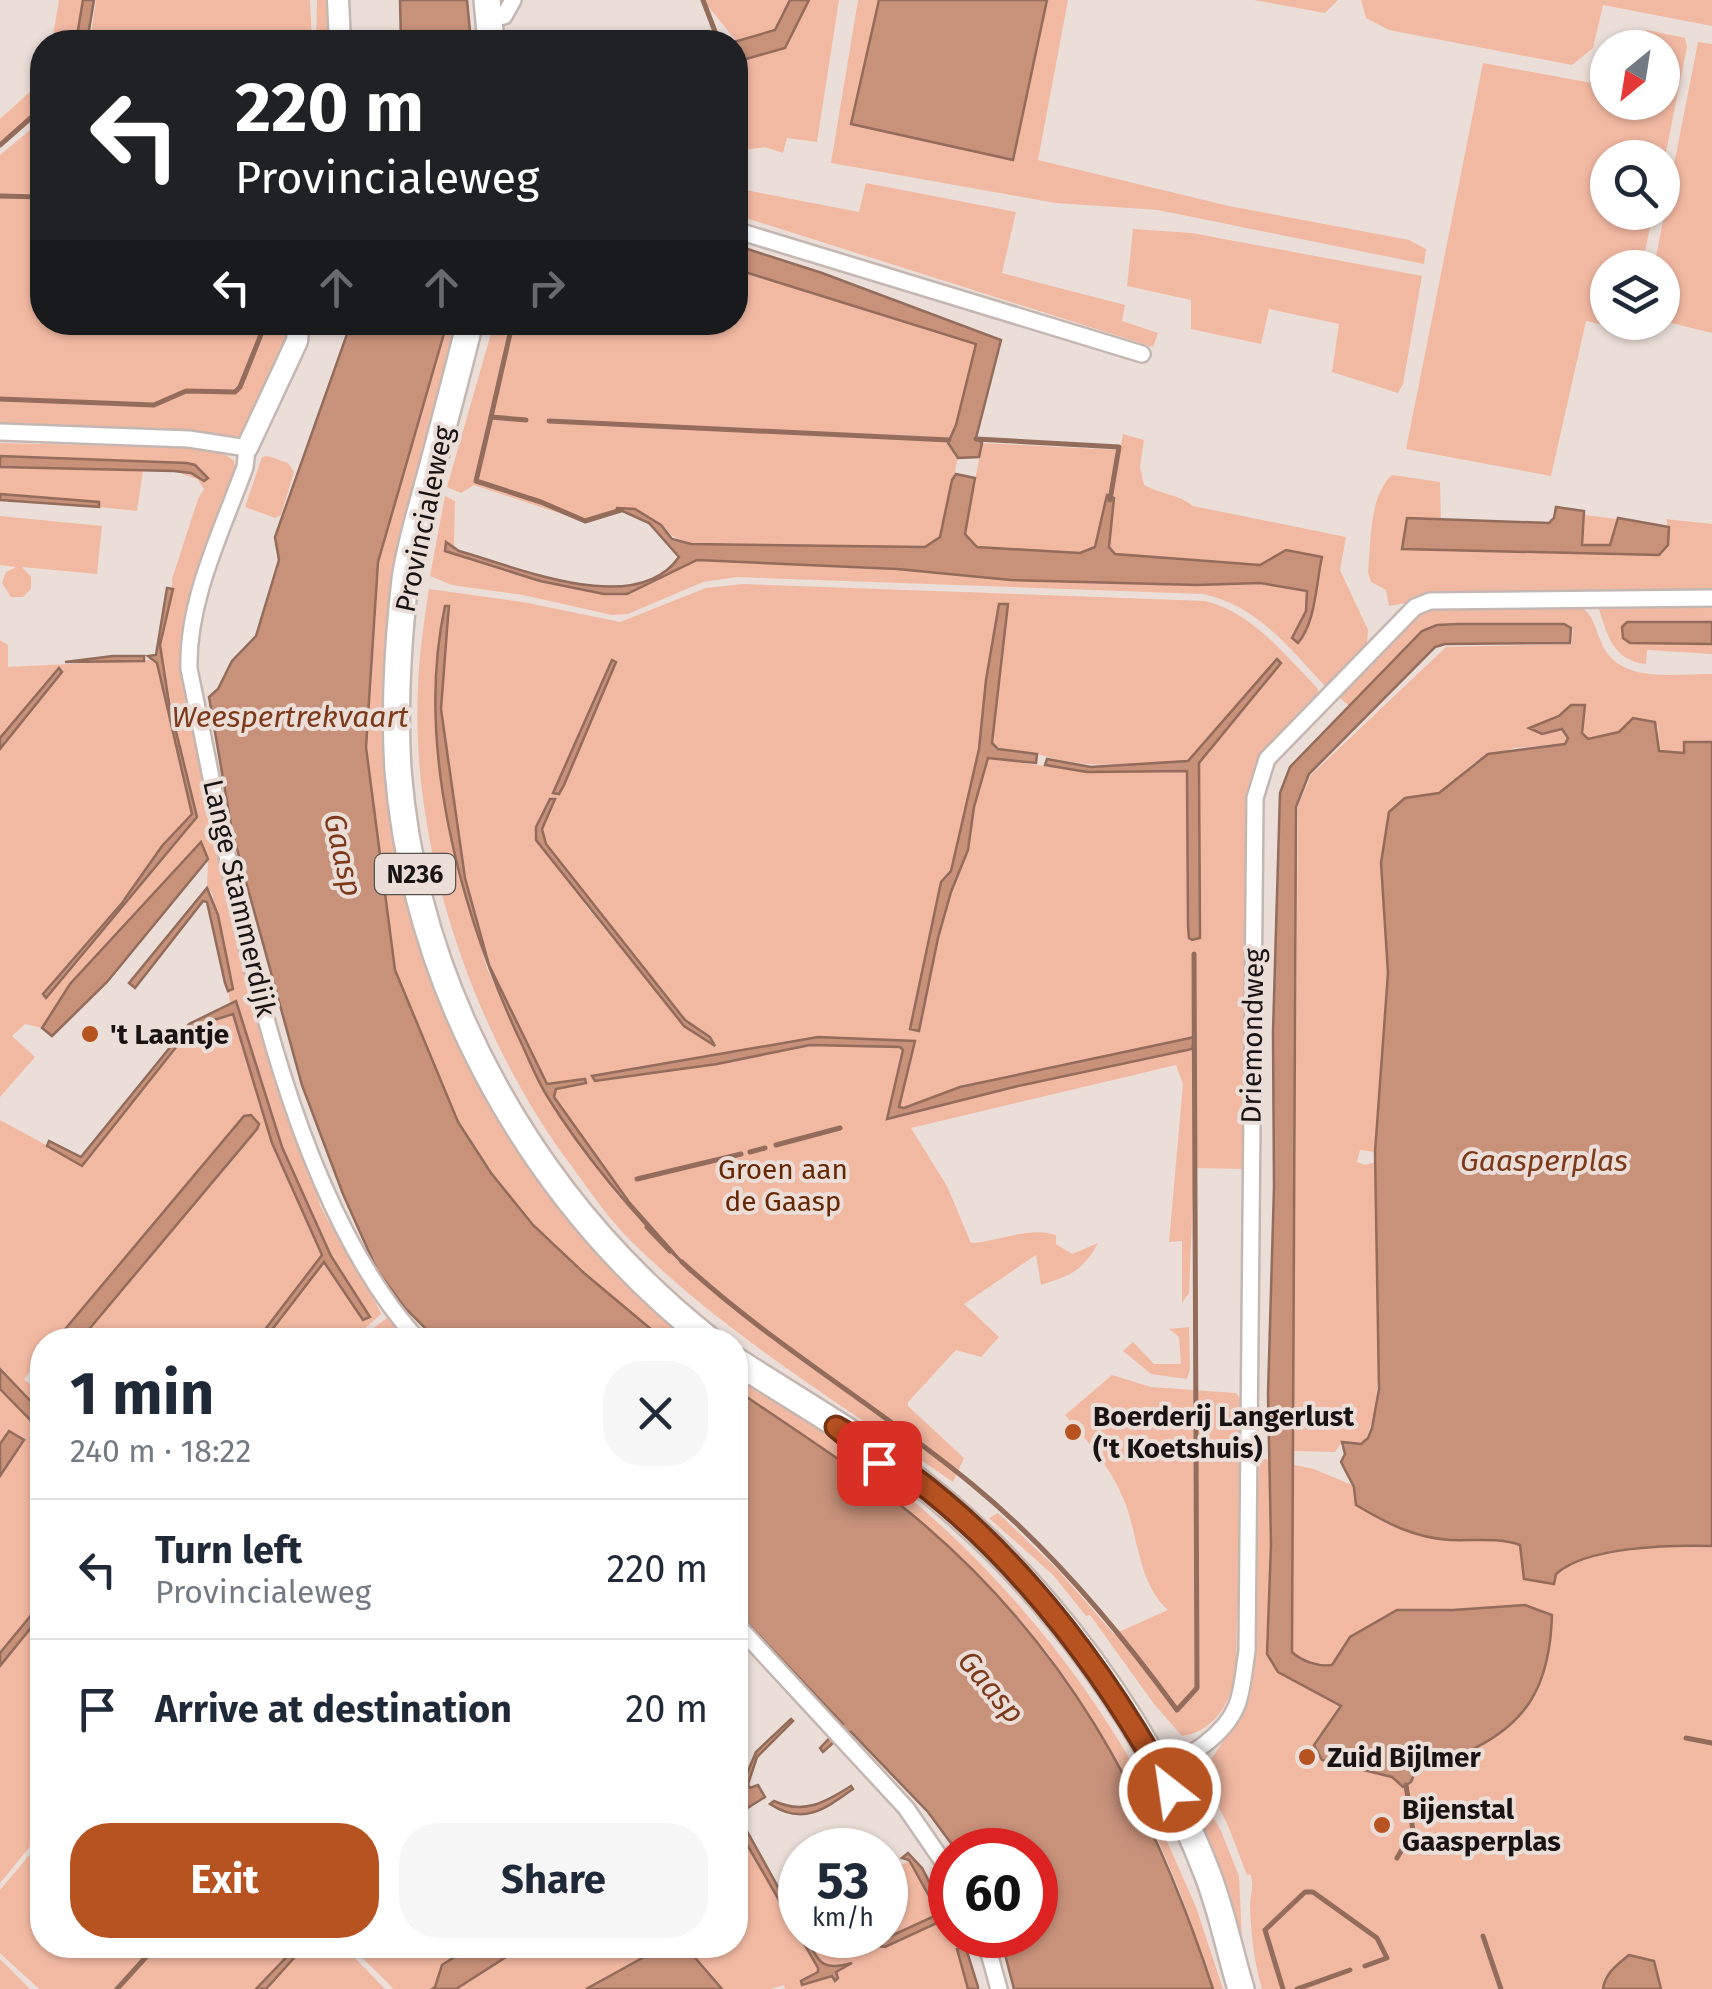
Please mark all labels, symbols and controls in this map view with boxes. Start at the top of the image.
north arrow [1590,30,1680,120]
map controls [1590,30,1680,340]
text: 220 m [235,66,424,150]
icon: left [70,70,200,200]
button: search [1590,140,1680,230]
text: Provincialeweg [235,151,539,205]
button: layers [1590,250,1680,340]
icon: left [204,260,259,315]
icon: ahead [309,260,364,315]
icon: ahead [414,260,469,315]
icon: right [519,260,574,315]
street label: Provincialeweg [389,423,460,615]
water label: Weespertrekvaart [171,699,409,735]
street label: Lange Stammerdijk [196,776,283,1021]
water label: Gaasp [316,810,370,900]
road number: N236 [375,854,455,894]
street label: Driemondweg [1234,948,1271,1124]
place label: 't Laantje [110,1018,229,1051]
marker: 't Laantje [79,1023,101,1045]
water label: Gaasperplas [1460,1143,1628,1179]
park label: Groen aan de Gaasp [718,1153,848,1218]
text: 1 min [70,1358,214,1430]
button: close [603,1361,708,1466]
place label: Boerderij Langerlust ('t Koetshuis) [1093,1400,1355,1465]
pin [837,1421,922,1506]
marker: Boerderij Langerlust ('t Koetshuis) [1062,1421,1084,1443]
text: 240 m · 18:22 [70,1432,251,1470]
icon: arrive [852,1436,907,1491]
text: Turn left [155,1527,302,1573]
icon: left [70,1542,125,1597]
text: 220 m [607,1546,708,1592]
text: Provincialeweg [155,1573,372,1611]
water label: Gaasp [950,1643,1032,1731]
icon: arrive [70,1682,125,1737]
text: Arrive at destination [155,1686,512,1732]
text: 20 m [625,1686,708,1732]
position arrow [1118,1738,1222,1842]
place label: Zuid Bijlmer [1327,1741,1482,1774]
marker: Zuid Bijlmer [1296,1746,1318,1768]
place label: Bijenstal Gaasperplas [1402,1793,1561,1858]
marker: Bijenstal Gaasperplas [1371,1814,1393,1836]
button: Exit [70,1823,379,1938]
button: Share [399,1823,708,1938]
speed limit sign: 60 [928,1828,1058,1958]
text: 53 [817,1851,869,1911]
text: km/h [812,1903,874,1933]

